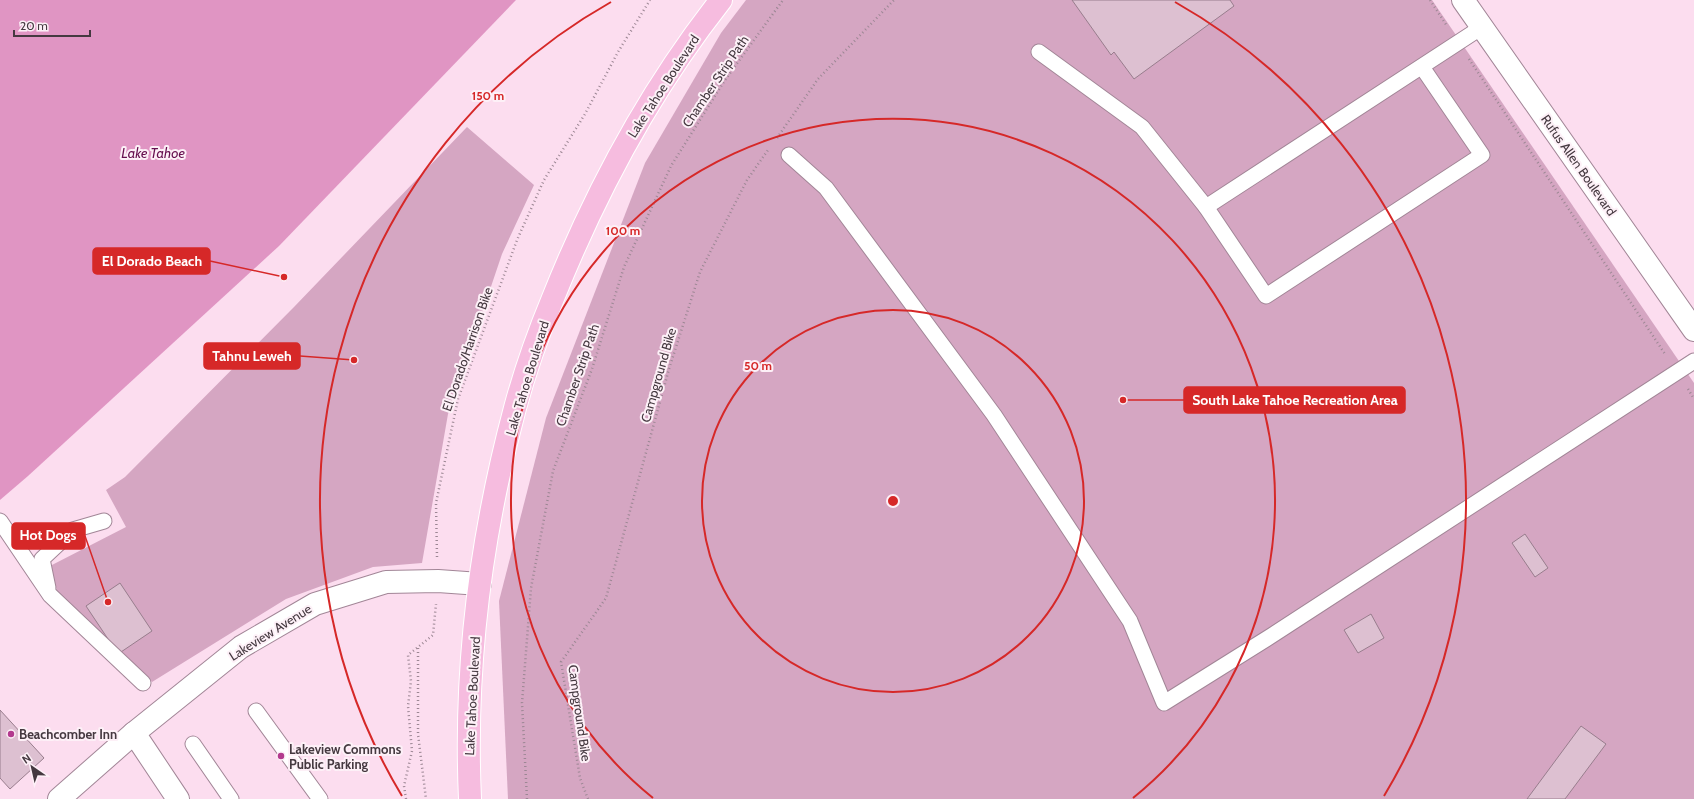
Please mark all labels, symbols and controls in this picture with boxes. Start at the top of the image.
scale bar [14,12,90,38]
text: 20 m [20,18,48,33]
street label: Lake Tahoe Boulevard [624,32,702,140]
street label: Chamber Strip Path [678,32,752,130]
text: 150 m [472,88,504,103]
street label: Rufus Allen Boulevard [1538,111,1620,219]
water label: Lake Tahoe [121,144,185,162]
text: 100 m [606,223,640,238]
callout: El Dorado Beach [93,248,210,274]
text: El Dorado Beach [102,252,202,270]
street label: El Dorado/Harrison Bike [438,285,496,413]
street label: Lake Tahoe Boulevard [502,319,552,437]
street label: Chamber Strip Path [552,322,602,428]
street label: Campground Bike [637,326,679,424]
callout: Tahnu Leweh [204,343,300,369]
text: Tahnu Leweh [212,347,292,365]
text: 50 m [744,358,772,373]
callout: South Lake Tahoe Recreation Area [1184,387,1405,413]
text: South Lake Tahoe Recreation Area [1192,391,1398,409]
centre of rings [886,494,900,508]
callout: Hot Dogs [12,523,85,549]
text: Hot Dogs [20,526,76,544]
street label: Lakeview Avenue [226,600,315,664]
street label: Lake Tahoe Boulevard [461,636,483,756]
street label: Campground Bike [565,664,595,763]
place label: Beachcomber Inn [19,726,117,742]
marker: Beachcomber Inn [6,729,16,739]
place label: Lakeview Commons Public Parking [289,741,402,772]
north arrow [12,747,52,787]
text: N [19,751,34,767]
marker: Lakeview Commons Public Parking [276,751,286,761]

